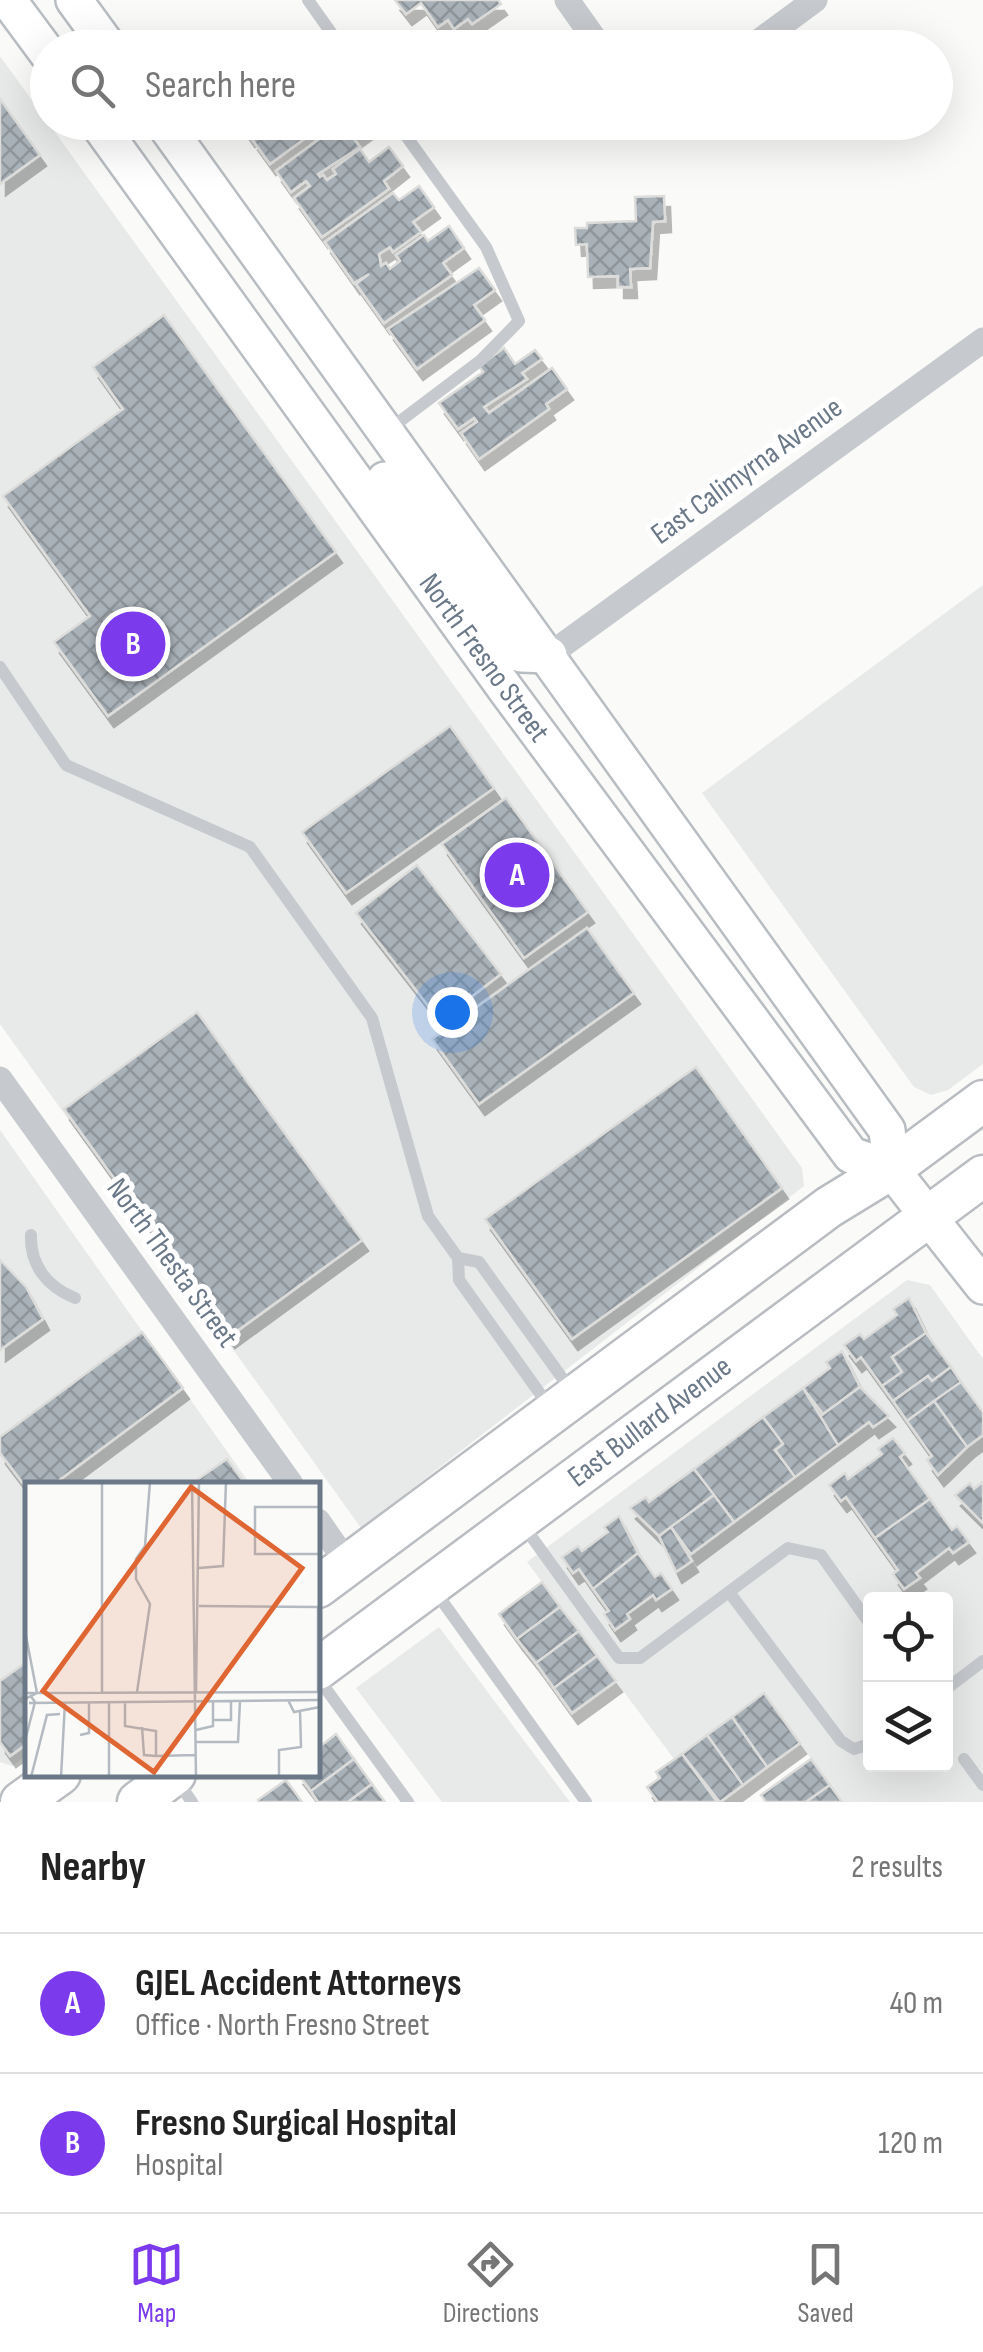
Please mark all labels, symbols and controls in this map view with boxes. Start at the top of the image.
search box [30,30,953,140]
icon: search [65,58,120,113]
text: Search here [145,63,296,108]
street label: East Calimyrna Avenue [644,390,850,552]
street label: North Fresno Street [411,567,557,749]
pin: B [100,606,166,682]
pin: A [484,838,550,912]
your location [427,987,478,1038]
street label: North Thesta Street [99,1172,245,1354]
street label: East Bullard Avenue [561,1349,739,1495]
inset map [25,1482,320,1777]
map controls [863,1592,953,1772]
button: locate [863,1592,953,1682]
button: layers [863,1682,953,1772]
text: Nearby [40,1842,146,1893]
text: 2 results [851,1848,943,1887]
text: GJEL Accident Attorneys [135,1961,462,2006]
text: A [65,1984,80,2023]
text: 40 m [890,1984,943,2023]
text: Office · North Fresno Street [135,2006,430,2045]
text: Fresno Surgical Hospital [135,2101,457,2146]
text: B [65,2124,80,2163]
text: 120 m [878,2124,943,2163]
text: Hospital [135,2146,223,2185]
tab: Map [129,2237,184,2330]
tab: Directions [443,2237,539,2330]
tab: Saved [798,2237,854,2330]

